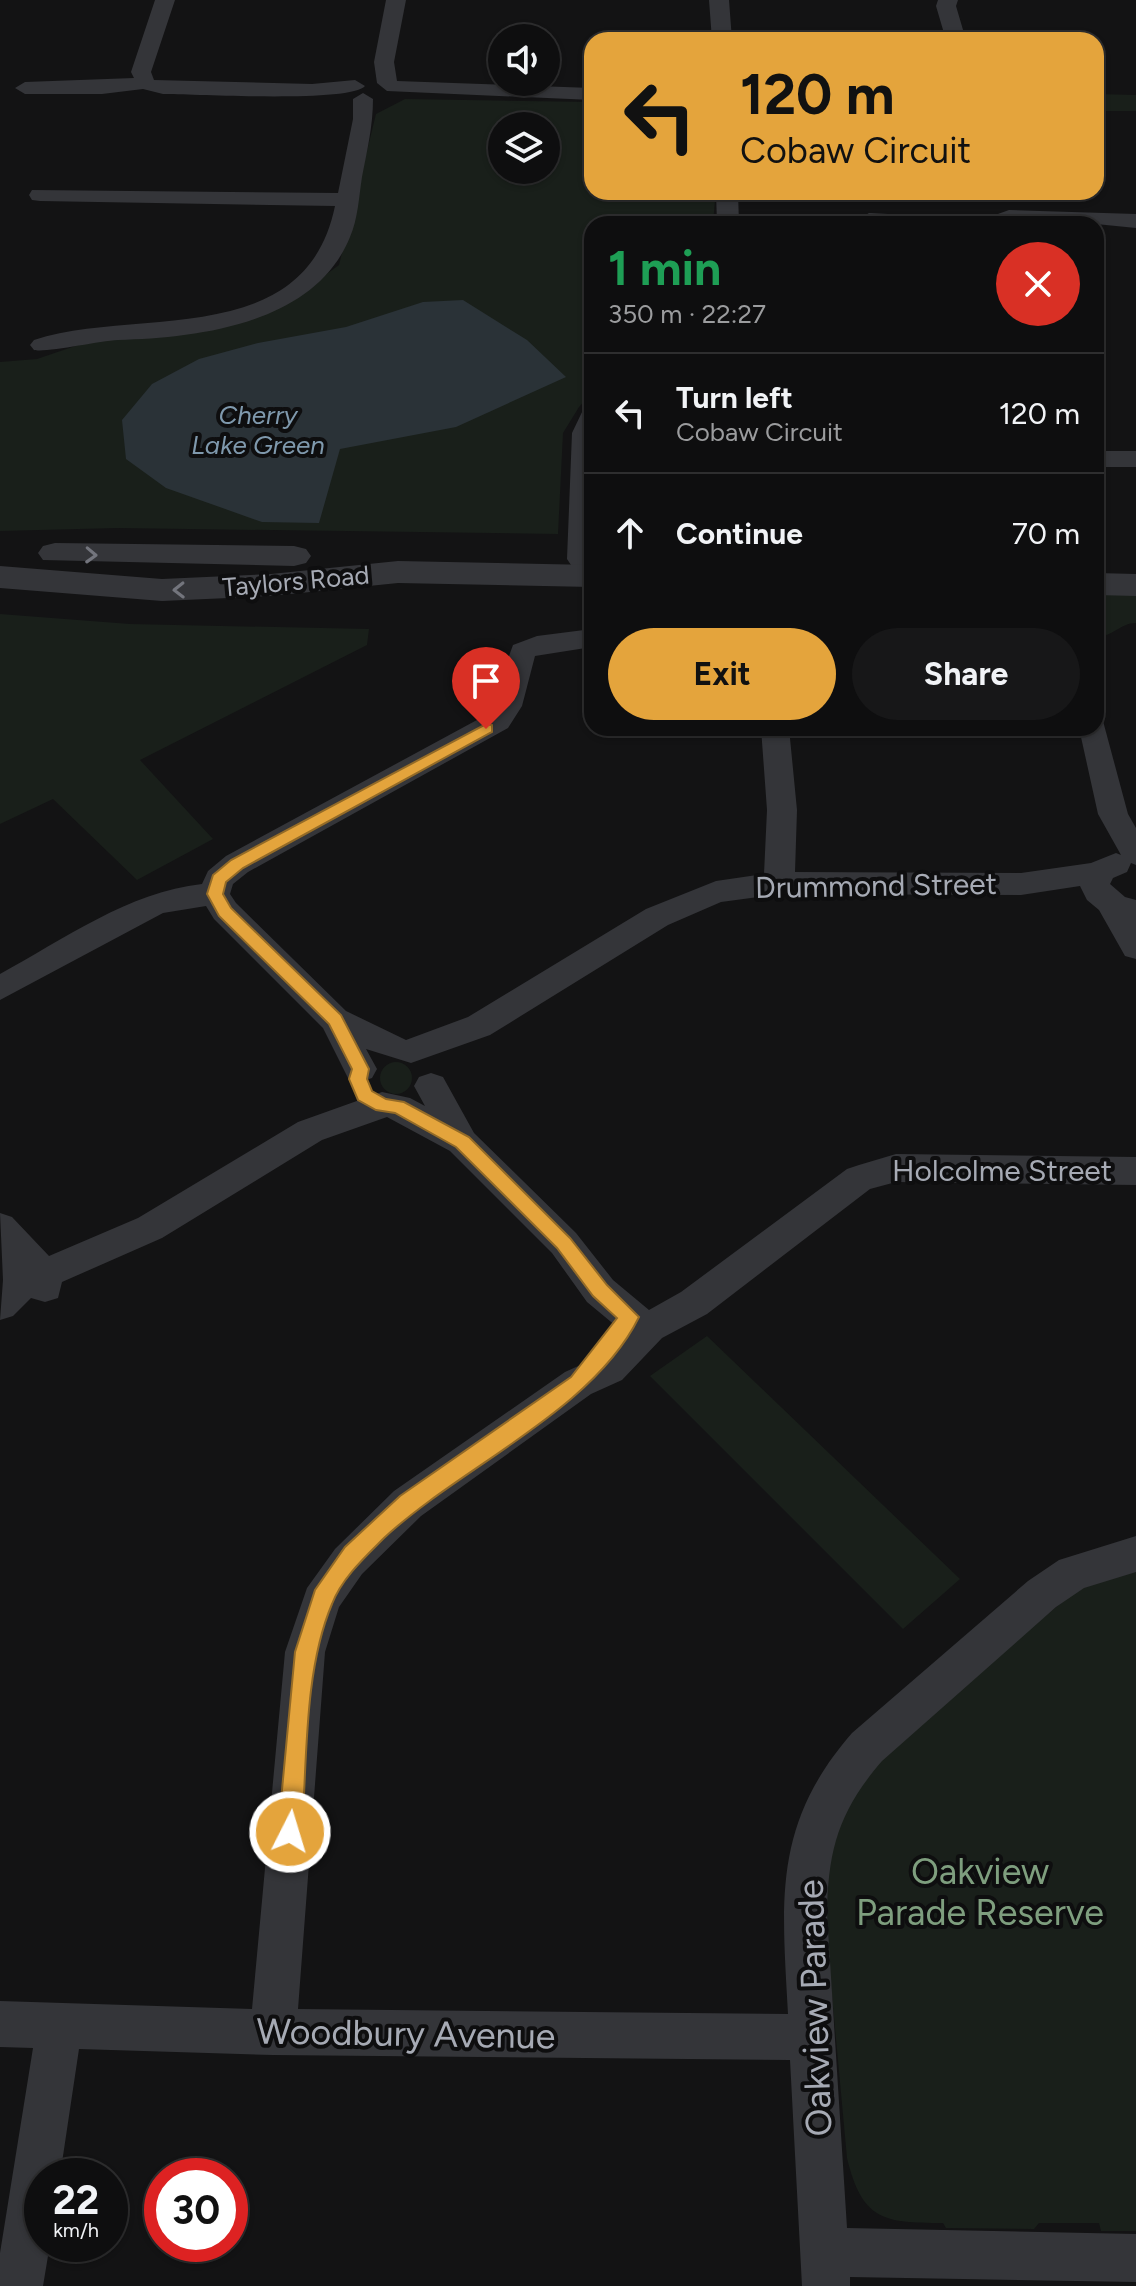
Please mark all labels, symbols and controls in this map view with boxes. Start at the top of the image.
map controls [488,24,560,184]
button: sound [488,24,560,96]
text: 120 m [740,61,895,128]
icon: left [608,64,712,168]
button: layers [488,112,560,184]
text: Cobaw Circuit [740,129,971,172]
text: 1 min [608,239,721,297]
button: close [996,242,1080,326]
text: 350 m · 22:27 [608,298,766,330]
text: Turn left [676,379,793,416]
icon: left [608,391,652,435]
text: 120 m [999,395,1080,432]
water label: Cherry Lake Green [191,399,325,461]
text: Cobaw Circuit [676,416,843,448]
icon: ahead [608,511,652,555]
text: Continue [676,515,803,552]
text: 70 m [1012,515,1080,552]
one-way arrow [85,546,98,563]
street label: Taylors Road [221,559,371,603]
one-way arrow [172,581,185,599]
button: Exit [608,628,836,720]
button: Share [852,628,1080,720]
pin [452,647,520,729]
icon: arrive [464,659,508,703]
street label: Drummond Street [755,865,997,906]
street label: Holcolme Street [892,1152,1112,1189]
position arrow [248,1790,332,1874]
park label: Oakview Parade Reserve [856,1850,1104,1934]
street label: Oakview Parade [789,1879,840,2137]
street label: Woodbury Avenue [256,2009,556,2058]
speed limit sign: 30 [144,2158,248,2262]
text: 22 [53,2176,99,2224]
text: km/h [53,2218,99,2242]

